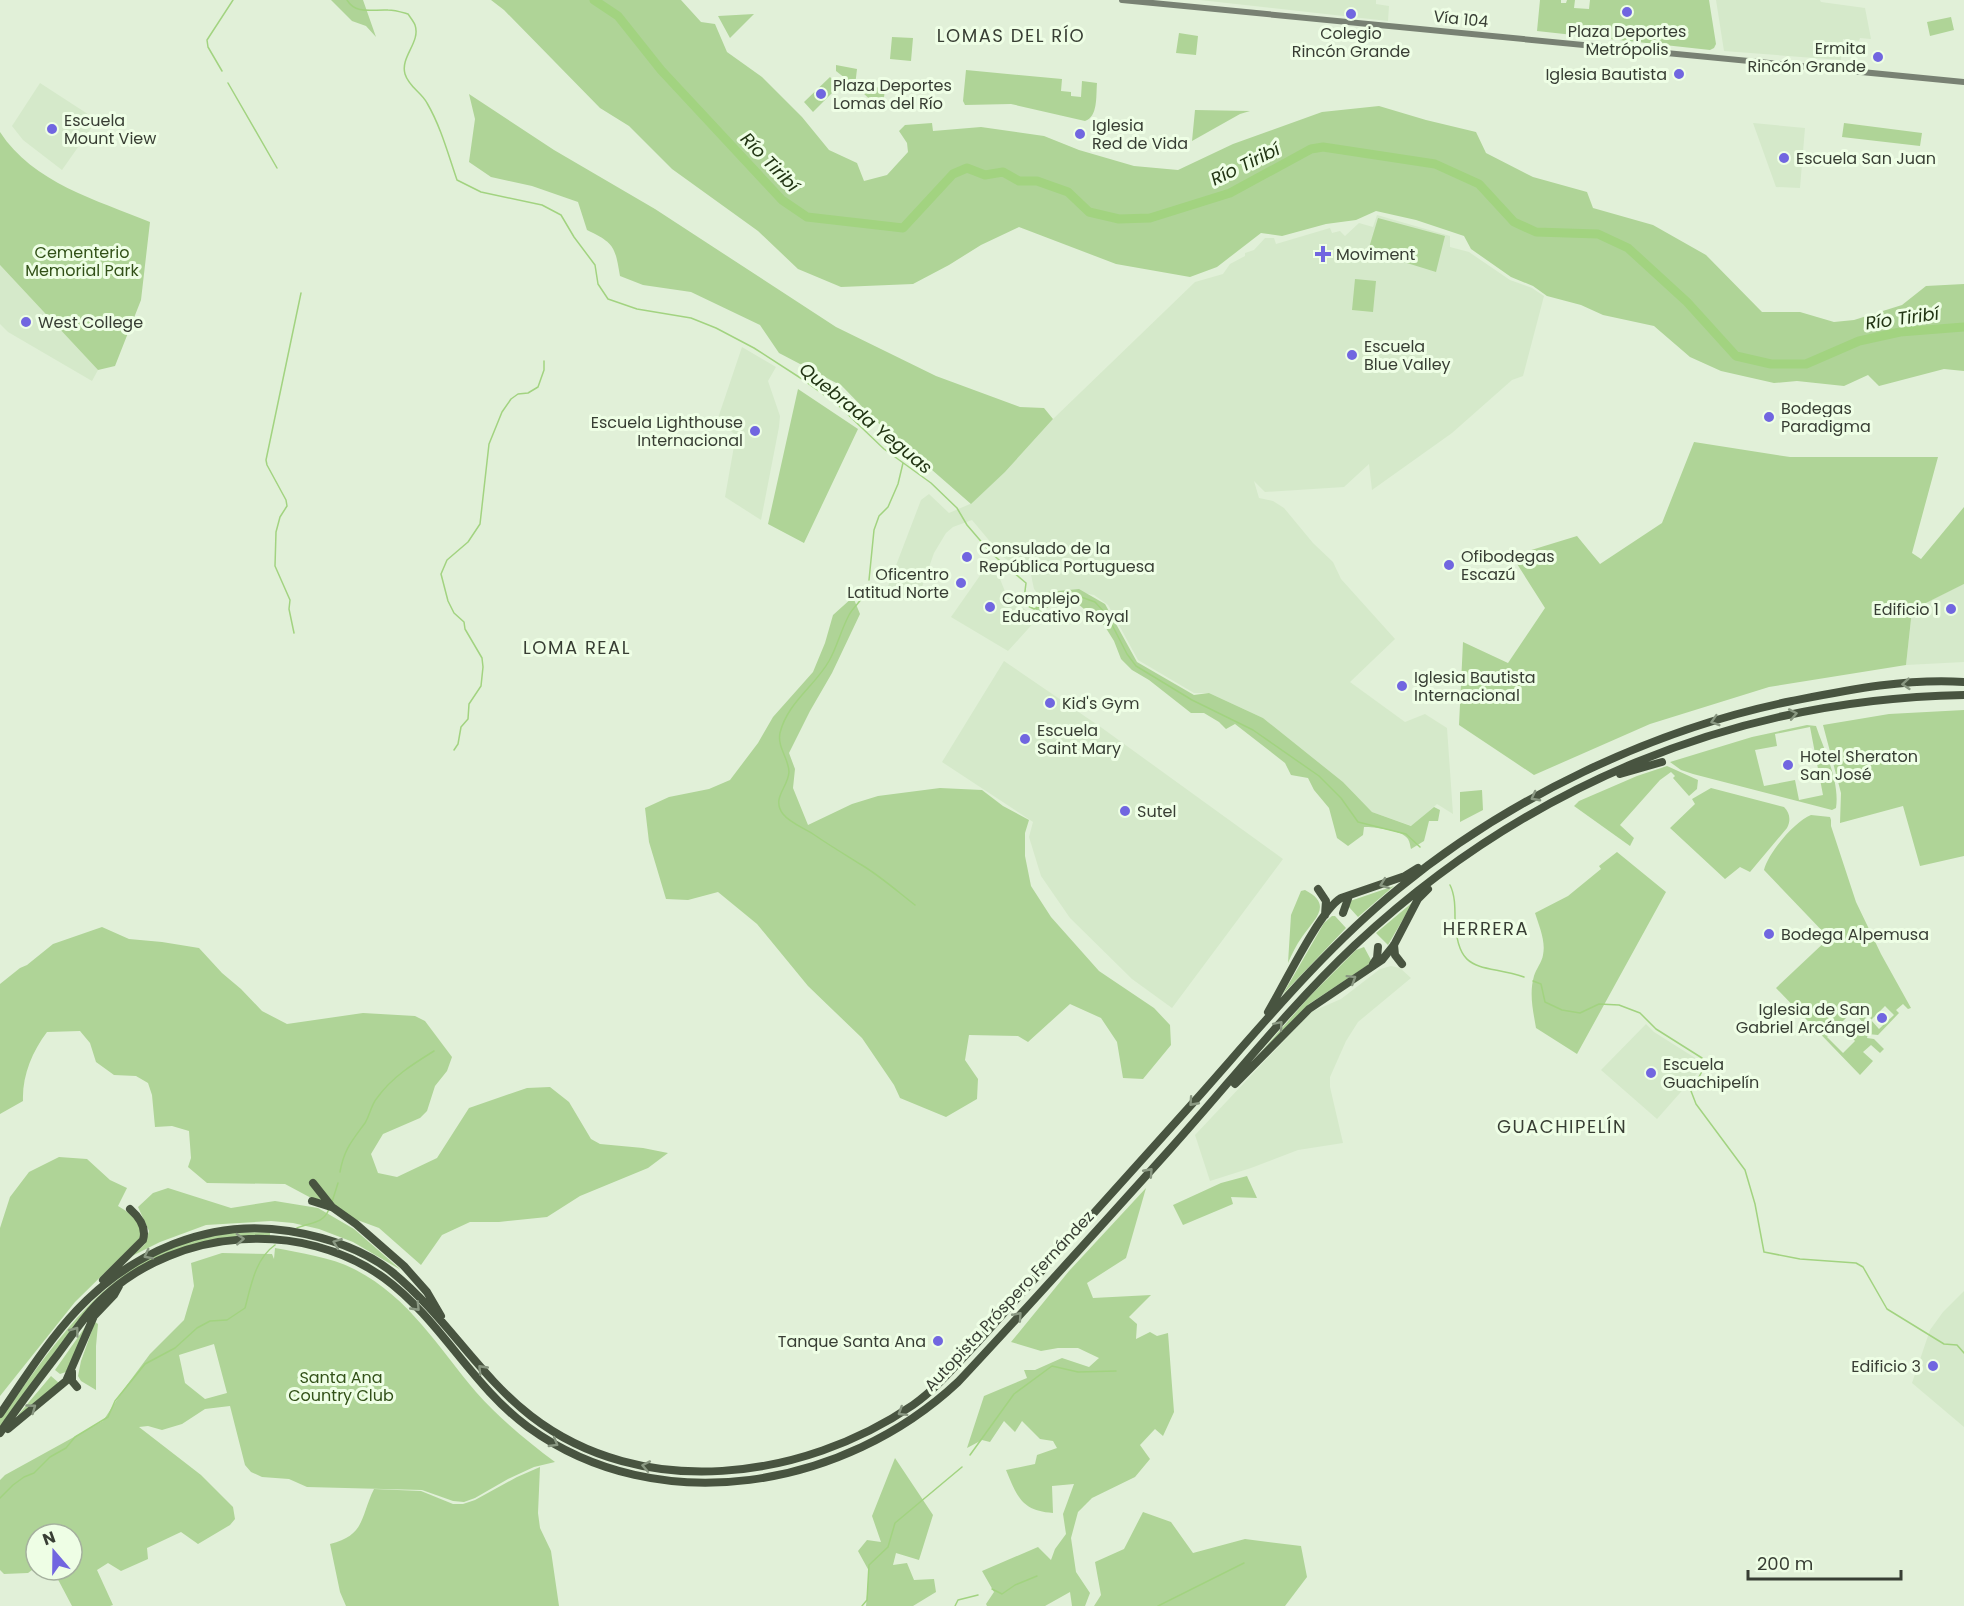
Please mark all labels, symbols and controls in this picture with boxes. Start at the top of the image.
street label: Vía 104 [1432,5,1490,33]
marker: Plaza Deportes Metrópolis [1620,5,1634,19]
marker: Colegio Rincón Grande [1344,7,1358,21]
place label: Plaza Deportes Metrópolis [1568,20,1686,61]
place label: Colegio Rincón Grande [1292,22,1410,63]
district label: LOMAS DEL RÍO [937,23,1085,48]
place label: Ermita Rincón Grande [1747,37,1866,78]
marker: Ermita Rincón Grande [1871,50,1885,64]
place label: Iglesia Bautista [1545,63,1667,86]
marker: Iglesia Bautista [1672,67,1686,81]
place label: Plaza Deportes Lomas del Río [833,74,952,115]
marker: Plaza Deportes Lomas del Río [814,87,828,101]
place label: Escuela Mount View [64,109,156,150]
place label: Iglesia Red de Vida [1092,114,1188,155]
marker: Escuela Mount View [45,122,59,136]
water label: Río Tiribí [735,127,806,198]
marker: Iglesia Red de Vida [1073,127,1087,141]
water label: Río Tiribí [1206,136,1285,191]
place label: Escuela San Juan [1796,147,1936,170]
marker: Escuela San Juan [1777,151,1791,165]
park label: Cementerio Memorial Park [25,241,140,282]
place label: Moviment [1336,243,1416,266]
marker: Moviment [1314,245,1332,263]
water label: Río Tiribí [1864,300,1942,336]
place label: West College [38,311,143,334]
marker: West College [19,315,33,329]
place label: Escuela Blue Valley [1364,335,1451,376]
marker: Escuela Blue Valley [1345,348,1359,362]
water label: Quebrada Yeguas [794,357,938,479]
place label: Bodegas Paradigma [1781,397,1871,438]
marker: Bodegas Paradigma [1762,410,1776,424]
place label: Escuela Lighthouse Internacional [591,411,743,452]
marker: Escuela Lighthouse Internacional [748,424,762,438]
place label: Consulado de la República Portuguesa [979,537,1155,578]
place label: Ofibodegas Escazú [1461,545,1555,586]
marker: Consulado de la República Portuguesa [960,550,974,564]
marker: Ofibodegas Escazú [1442,558,1456,572]
place label: Oficentro Latitud Norte [847,563,949,604]
marker: Oficentro Latitud Norte [954,576,968,590]
place label: Complejo Educativo Royal [1002,587,1129,628]
place label: Edificio 1 [1874,598,1939,621]
marker: Complejo Educativo Royal [983,600,997,614]
marker: Edificio 1 [1944,602,1958,616]
district label: LOMA REAL [523,635,631,660]
place label: Iglesia Bautista Internacional [1414,666,1536,707]
one-way arrow [1901,677,1910,690]
marker: Iglesia Bautista Internacional [1395,679,1409,693]
place label: Kid's Gym [1062,692,1139,715]
marker: Kid's Gym [1043,696,1057,710]
one-way arrow [1788,708,1798,721]
one-way arrow [1710,714,1721,726]
place label: Escuela Saint Mary [1037,719,1121,760]
marker: Escuela Saint Mary [1018,732,1032,746]
place label: Hotel Sheraton San José [1800,745,1918,786]
marker: Hotel Sheraton San José [1781,758,1795,772]
one-way arrow [1531,790,1542,801]
place label: Sutel [1137,800,1176,823]
marker: Sutel [1118,804,1132,818]
one-way arrow [1379,877,1390,889]
district label: HERRERA [1443,916,1529,941]
place label: Bodega Alpemusa [1781,923,1929,946]
marker: Bodega Alpemusa [1762,927,1776,941]
one-way arrow [1346,975,1356,987]
place label: Iglesia de San Gabriel Arcángel [1736,998,1870,1039]
marker: Iglesia de San Gabriel Arcángel [1875,1011,1889,1025]
one-way arrow [1272,1021,1283,1032]
place label: Escuela Guachipelín [1663,1053,1759,1094]
marker: Escuela Guachipelín [1644,1066,1658,1080]
one-way arrow [1189,1095,1200,1106]
district label: GUACHIPELÍN [1497,1114,1627,1139]
one-way arrow [1142,1169,1153,1179]
street label: Autopista Próspero Fernández [919,1206,1099,1396]
one-way arrow [235,1233,244,1246]
one-way arrow [332,1238,343,1250]
one-way arrow [144,1247,155,1259]
one-way arrow [408,1300,419,1311]
one-way arrow [1011,1313,1022,1323]
one-way arrow [68,1326,79,1337]
place label: Tanque Santa Ana [778,1330,926,1353]
marker: Tanque Santa Ana [931,1334,945,1348]
place label: Edificio 3 [1851,1355,1921,1378]
marker: Edificio 3 [1926,1359,1940,1373]
park label: Santa Ana Country Club [288,1366,394,1407]
one-way arrow [478,1366,489,1376]
one-way arrow [898,1404,908,1416]
one-way arrow [26,1405,37,1416]
one-way arrow [547,1436,558,1447]
one-way arrow [642,1460,652,1473]
north arrow [24,1522,84,1582]
text: N [39,1526,59,1551]
scale bar [1748,1543,1901,1581]
text: 200 m [1757,1551,1813,1576]

